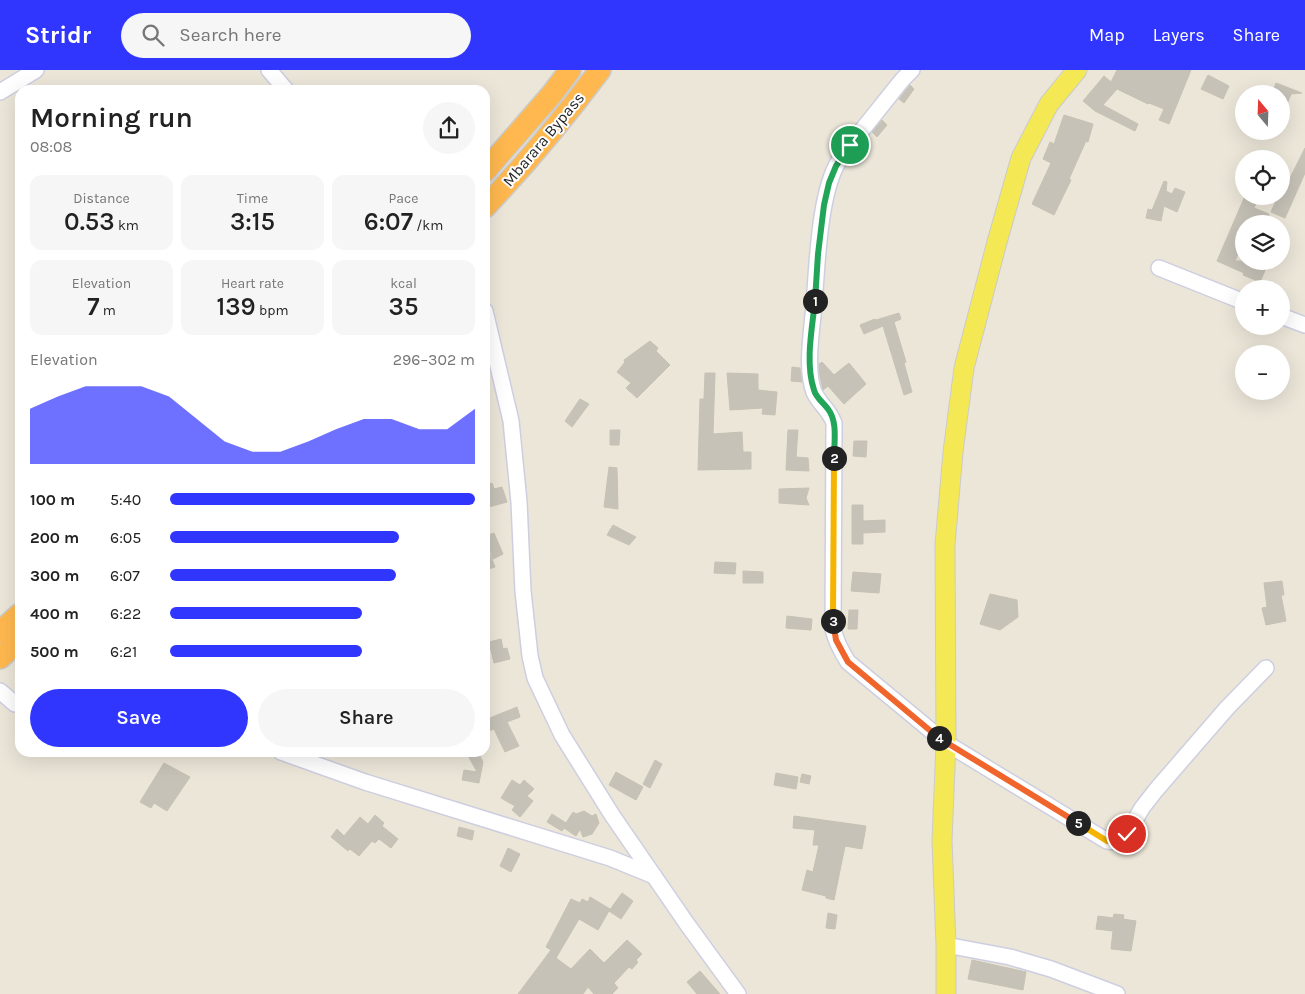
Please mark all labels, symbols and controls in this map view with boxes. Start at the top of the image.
search box [121,13,471,58]
text: Stridr [25,21,91,49]
icon: search [139,21,167,49]
text: Search here [179,24,281,46]
text: Map [1089,24,1125,46]
text: Layers [1153,24,1205,46]
text: Share [1233,24,1280,46]
north arrow [1235,85,1290,140]
map controls [1235,85,1290,400]
street label: Mbarara Bypass [498,88,588,190]
text: Morning run [30,101,193,134]
button: share [423,102,475,154]
pin [829,124,871,166]
icon: arrive [836,131,864,159]
text: 08:08 [30,137,72,156]
button: locate [1235,150,1290,205]
text: Distance [73,190,130,207]
text: Time [237,190,268,207]
text: Pace [389,190,418,207]
text: 0.53 [64,207,115,236]
text: 3:15 [230,207,275,236]
text: 6:07 [364,207,413,236]
button: layers [1235,215,1290,270]
text: km [115,217,139,234]
text: /km [413,217,443,234]
text: Elevation [72,275,131,292]
text: Heart rate [221,275,284,292]
text: kcal [390,275,417,292]
button: + [1235,280,1290,335]
pin: 1 [802,288,828,314]
text: 7 [87,292,99,321]
text: 139 [216,292,256,321]
text: 35 [389,292,418,321]
text: 1 [813,293,818,310]
text: m [99,302,116,319]
text: bpm [256,302,289,319]
button: − [1235,345,1290,400]
text: Elevation [30,350,98,369]
text: 296–302 m [393,350,475,369]
pin: 2 [822,446,846,470]
text: 2 [830,450,839,467]
text: 100 m [30,490,75,509]
text: 5:40 [110,490,141,509]
text: 200 m [30,528,79,547]
text: 6:05 [110,528,141,547]
text: 300 m [30,566,79,585]
text: 6:07 [110,566,140,585]
text: 400 m [30,604,79,623]
text: 6:22 [110,604,141,623]
pin: 3 [820,608,846,634]
text: 3 [829,613,838,630]
text: 500 m [30,642,79,661]
text: 6:21 [110,642,137,661]
button: Save [30,689,248,747]
button: Share [258,689,475,747]
pin: 4 [926,726,952,750]
text: 4 [935,730,944,747]
pin: 5 [1066,810,1090,836]
pin [1106,813,1148,855]
text: 5 [1074,815,1083,832]
icon: check [1113,820,1141,848]

